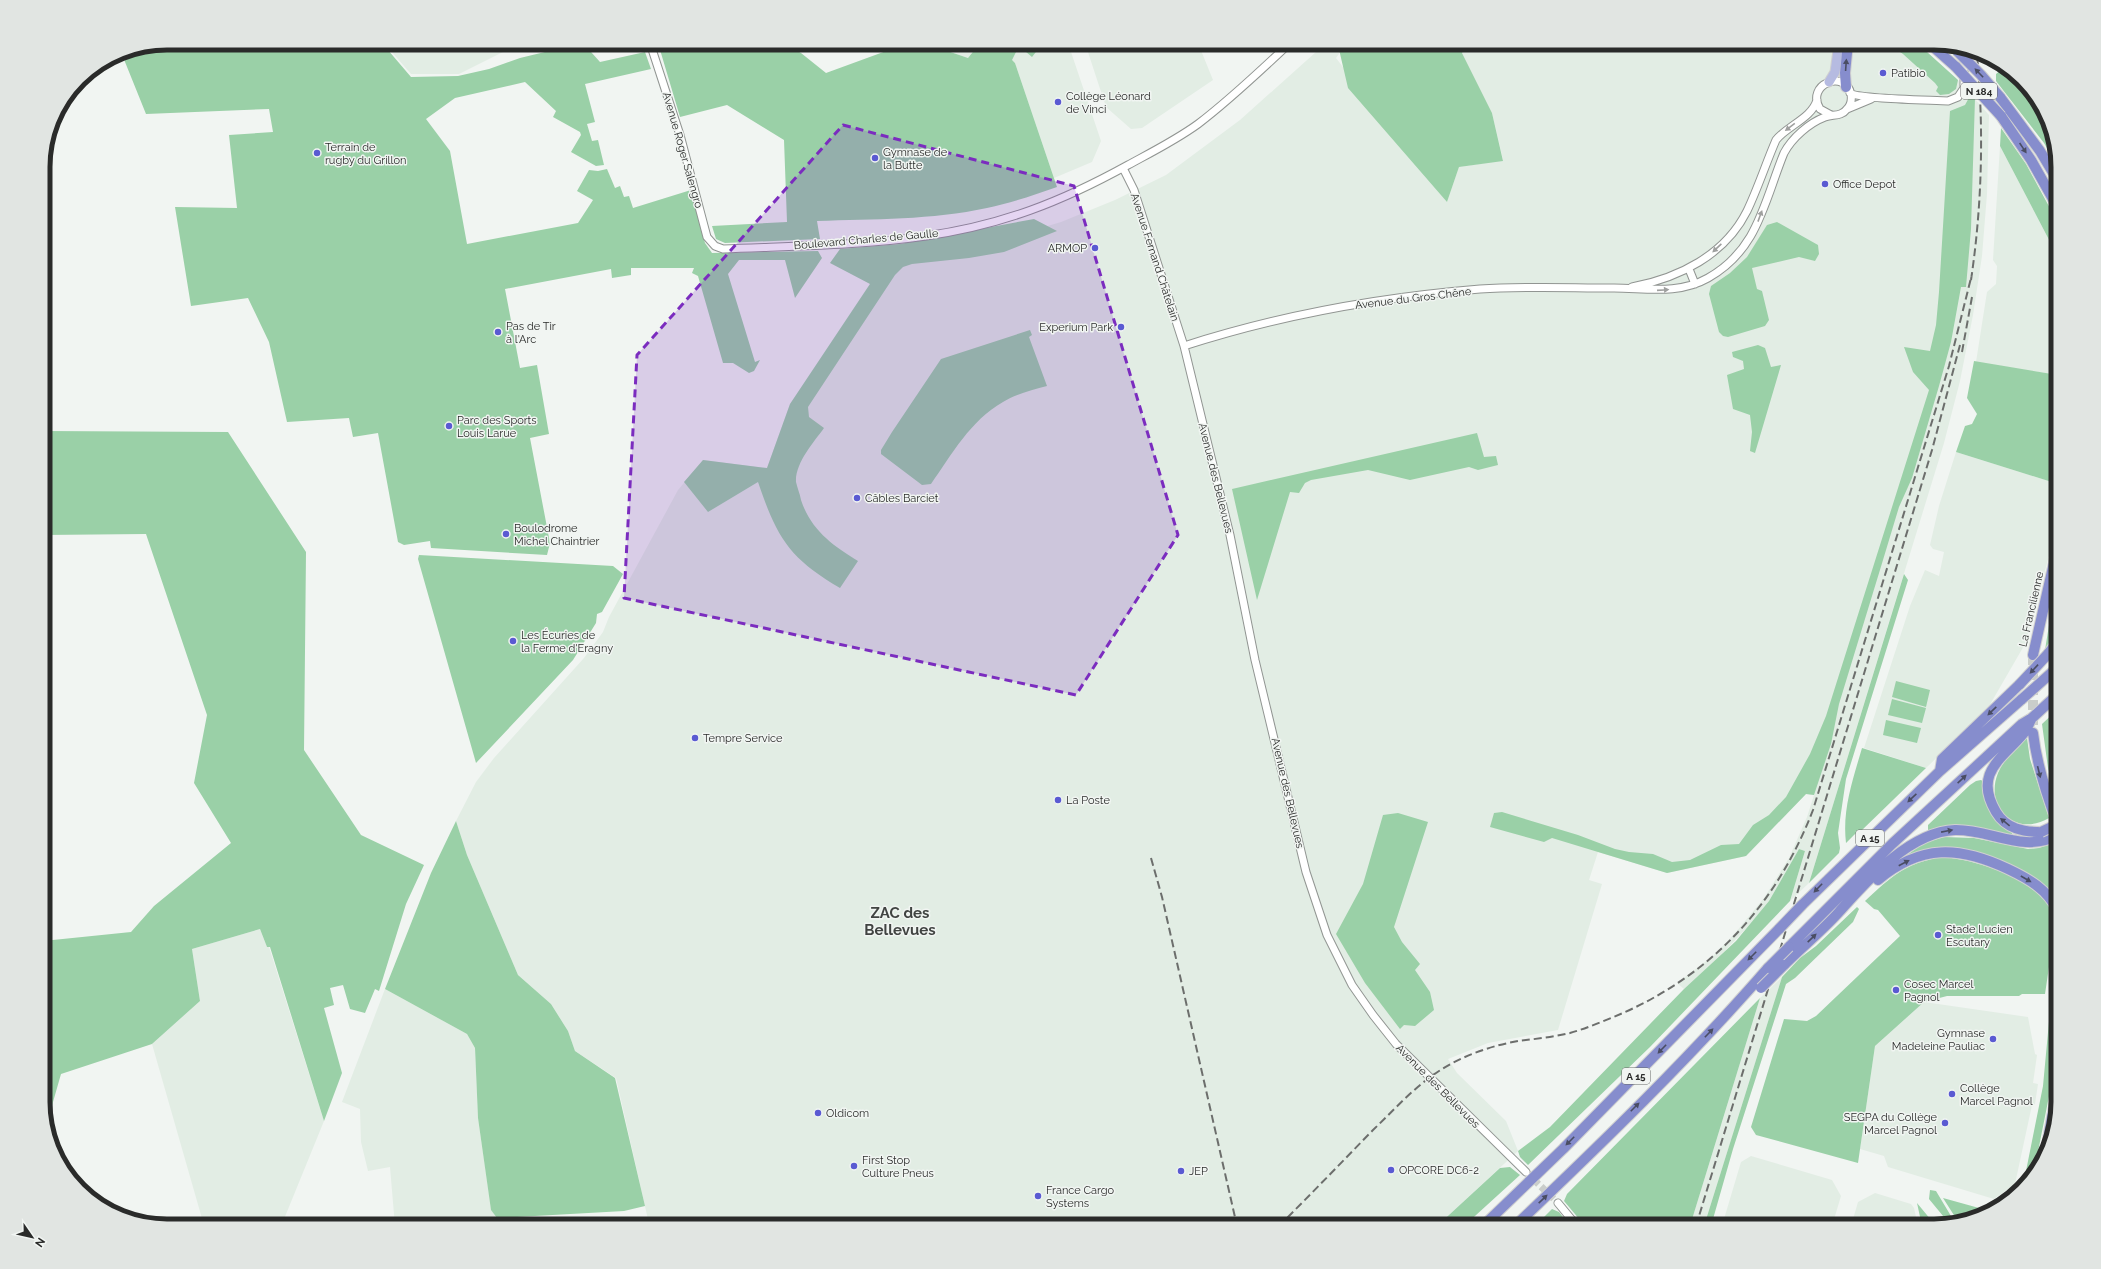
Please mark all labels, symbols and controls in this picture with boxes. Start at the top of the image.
one-way arrow [1842,59,1849,71]
place label: Patibio [1891,67,1926,80]
marker: Patibio [1878,68,1888,78]
one-way arrow [1975,68,1984,78]
road number: N 184 [1961,83,1997,99]
place label: Collège Léonard de Vinci [1066,90,1151,116]
street label: Avenue Roger Salengro [660,91,705,210]
marker: Collège Léonard de Vinci [1053,97,1063,107]
one-way arrow [1784,122,1795,131]
place label: Terrain de rugby du Grillon [325,141,407,167]
one-way arrow [2020,142,2027,154]
place label: Gymnase de la Butte [883,146,948,172]
marker: Terrain de rugby du Grillon [312,148,322,158]
marker: Gymnase de la Butte [870,153,880,163]
place label: Office Depot [1833,178,1896,191]
marker: Office Depot [1820,179,1830,189]
street label: Avenue Fernand Châtelain [1128,191,1181,323]
one-way arrow [1758,210,1764,222]
street label: Boulevard Charles de Gaulle [793,227,939,252]
place label: ARMOP [1048,242,1087,255]
marker: ARMOP [1090,243,1100,253]
one-way arrow [1712,244,1723,253]
street label: Avenue du Gros Chêne [1354,285,1473,312]
one-way arrow [1657,286,1669,293]
place label: Pas de Tir à l'Arc [506,320,556,346]
place label: Experium Park [1039,321,1113,334]
marker: Experium Park [1116,322,1126,332]
marker: Pas de Tir à l'Arc [493,327,503,337]
place label: Parc des Sports Louis Larue [457,414,537,440]
marker: Parc des Sports Louis Larue [444,421,454,431]
street label: Avenue des Bellevues [1196,422,1235,535]
place label: Câbles Barciet [865,492,939,505]
marker: Câbles Barciet [852,493,862,503]
place label: Boulodrome Michel Chaintrier [514,522,600,548]
marker: Boulodrome Michel Chaintrier [501,529,511,539]
street label: La Francilienne [2016,570,2047,648]
place label: Les Écuries de la Ferme d'Eragny [521,628,613,655]
marker: Les Écuries de la Ferme d'Eragny [508,636,518,646]
one-way arrow [2029,664,2038,674]
one-way arrow [1987,706,1997,716]
place label: Tempre Service [703,732,783,745]
marker: Tempre Service [690,733,700,743]
street label: Avenue des Bellevues [1268,737,1307,850]
one-way arrow [2036,766,2042,778]
one-way arrow [1957,774,1967,784]
one-way arrow [1907,793,1917,803]
place label: La Poste [1066,794,1110,807]
marker: La Poste [1053,795,1063,805]
one-way arrow [2000,817,2010,826]
one-way arrow [1941,828,1953,834]
road number: A 15 [1856,830,1884,846]
one-way arrow [1898,859,1909,866]
one-way arrow [2020,875,2032,882]
one-way arrow [1813,883,1823,893]
district label: ZAC des Bellevues [864,904,936,939]
place label: Stade Lucien Escutary [1946,923,2013,949]
marker: Stade Lucien Escutary [1933,930,1943,940]
one-way arrow [1807,933,1817,943]
one-way arrow [1747,951,1757,960]
place label: Cosec Marcel Pagnol [1904,978,1973,1004]
marker: Cosec Marcel Pagnol [1891,985,1901,995]
place label: Gymnase Madeleine Pauliac [1892,1027,1986,1053]
one-way arrow [1704,1028,1714,1038]
marker: Gymnase Madeleine Pauliac [1988,1034,1998,1044]
street label: Avenue des Bellevues [1393,1042,1482,1131]
one-way arrow [1657,1044,1666,1054]
road number: A 15 [1622,1068,1650,1084]
place label: Collège Marcel Pagnol [1960,1082,2033,1108]
marker: Collège Marcel Pagnol [1947,1089,1957,1099]
one-way arrow [1630,1102,1640,1112]
place label: Oldicom [826,1107,869,1120]
marker: Oldicom [813,1108,823,1118]
place label: SEGPA du Collège Marcel Pagnol [1844,1111,1938,1137]
marker: SEGPA du Collège Marcel Pagnol [1940,1118,1950,1128]
one-way arrow [1566,1136,1575,1146]
place label: First Stop Culture Pneus [862,1154,934,1180]
marker: First Stop Culture Pneus [849,1161,859,1171]
place label: OPCORE DC6-2 [1399,1164,1479,1177]
place label: JEP [1189,1165,1208,1178]
marker: OPCORE DC6-2 [1386,1165,1396,1175]
marker: JEP [1176,1166,1186,1176]
place label: France Cargo Systems [1046,1184,1115,1210]
marker: France Cargo Systems [1033,1191,1043,1201]
one-way arrow [1538,1194,1548,1204]
north arrow [12,1217,52,1257]
text: N [32,1235,48,1249]

